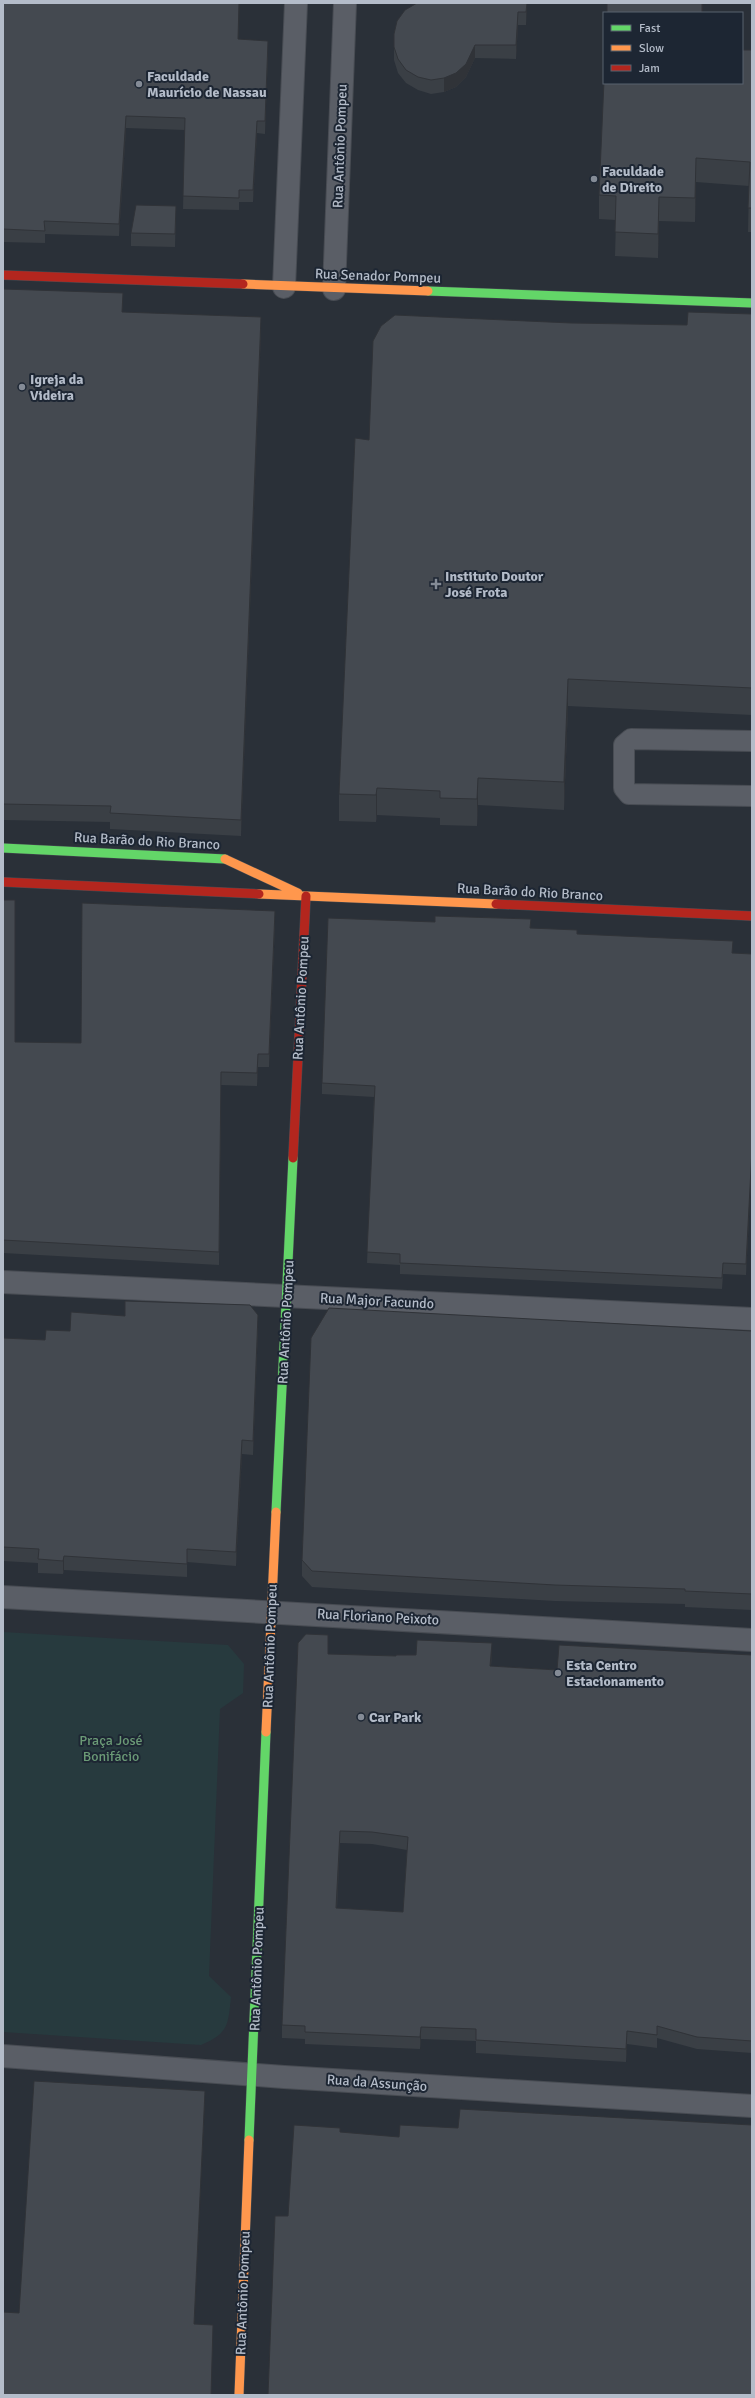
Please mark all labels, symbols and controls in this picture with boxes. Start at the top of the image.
legend [603,12,743,84]
text: Fast [639,21,660,36]
text: Slow [639,41,664,56]
text: Jam [639,61,660,76]
place label: Faculdade Maurício de Nassau [147,68,267,101]
marker: Faculdade Maurício de Nassau [134,79,144,89]
street label: Rua Antônio Pompeu [329,84,351,208]
place label: Faculdade de Direito [602,163,664,196]
marker: Faculdade de Direito [589,174,599,184]
street label: Rua Senador Pompeu [315,265,441,287]
place label: Igreja da Videira [30,371,83,404]
marker: Igreja da Videira [17,382,27,392]
place label: Instituto Doutor José Frota [445,568,544,601]
marker: Instituto Doutor José Frota [430,578,442,590]
street label: Rua Barão do Rio Branco [74,829,220,853]
street label: Rua Barão do Rio Branco [457,880,603,904]
street label: Rua Antônio Pompeu [289,936,313,1060]
street label: Rua Antônio Pompeu [274,1260,298,1384]
street label: Rua Major Facundo [320,1290,434,1312]
street label: Rua Antônio Pompeu [259,1584,281,1708]
street label: Rua Floriano Peixoto [316,1605,440,1629]
place label: Esta Centro Estacionamento [566,1657,664,1690]
marker: Esta Centro Estacionamento [553,1668,563,1678]
place label: Car Park [369,1709,422,1726]
marker: Car Park [356,1712,366,1722]
park label: Praça José Bonifácio [79,1732,143,1765]
street label: Rua Antônio Pompeu [246,1907,268,2031]
street label: Rua da Assunção [326,2071,428,2095]
street label: Rua Antônio Pompeu [232,2231,254,2355]

